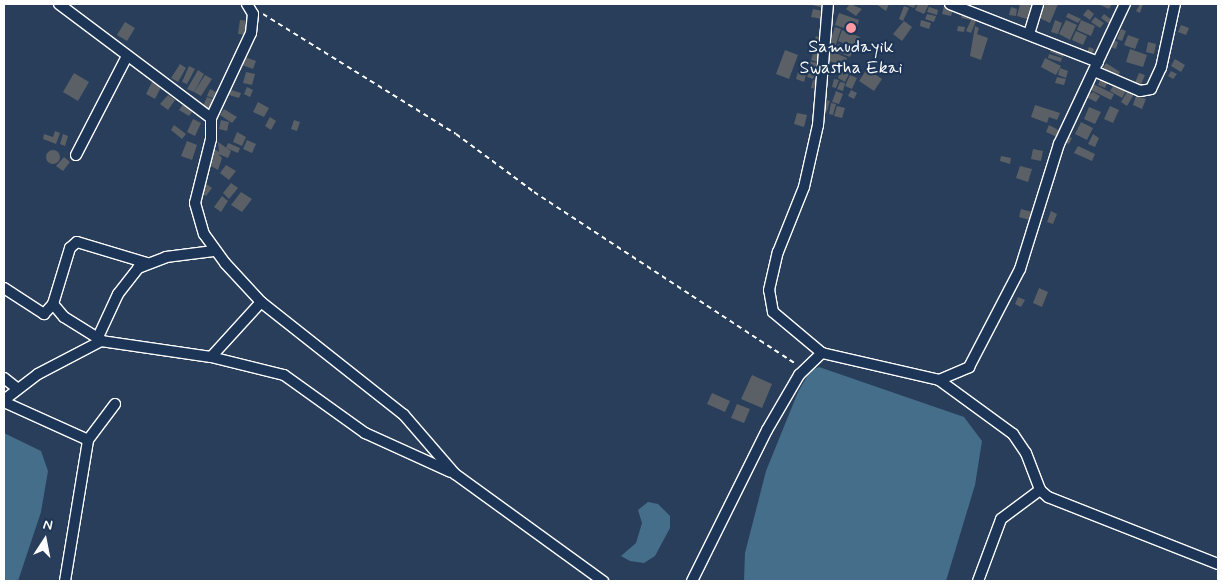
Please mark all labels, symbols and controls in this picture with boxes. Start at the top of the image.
marker: Samudayik Swastha Ekai [844,21,858,35]
place label: Samudayik Swastha Ekai [802,37,900,80]
north arrow [20,515,70,565]
text: N [42,516,54,535]

